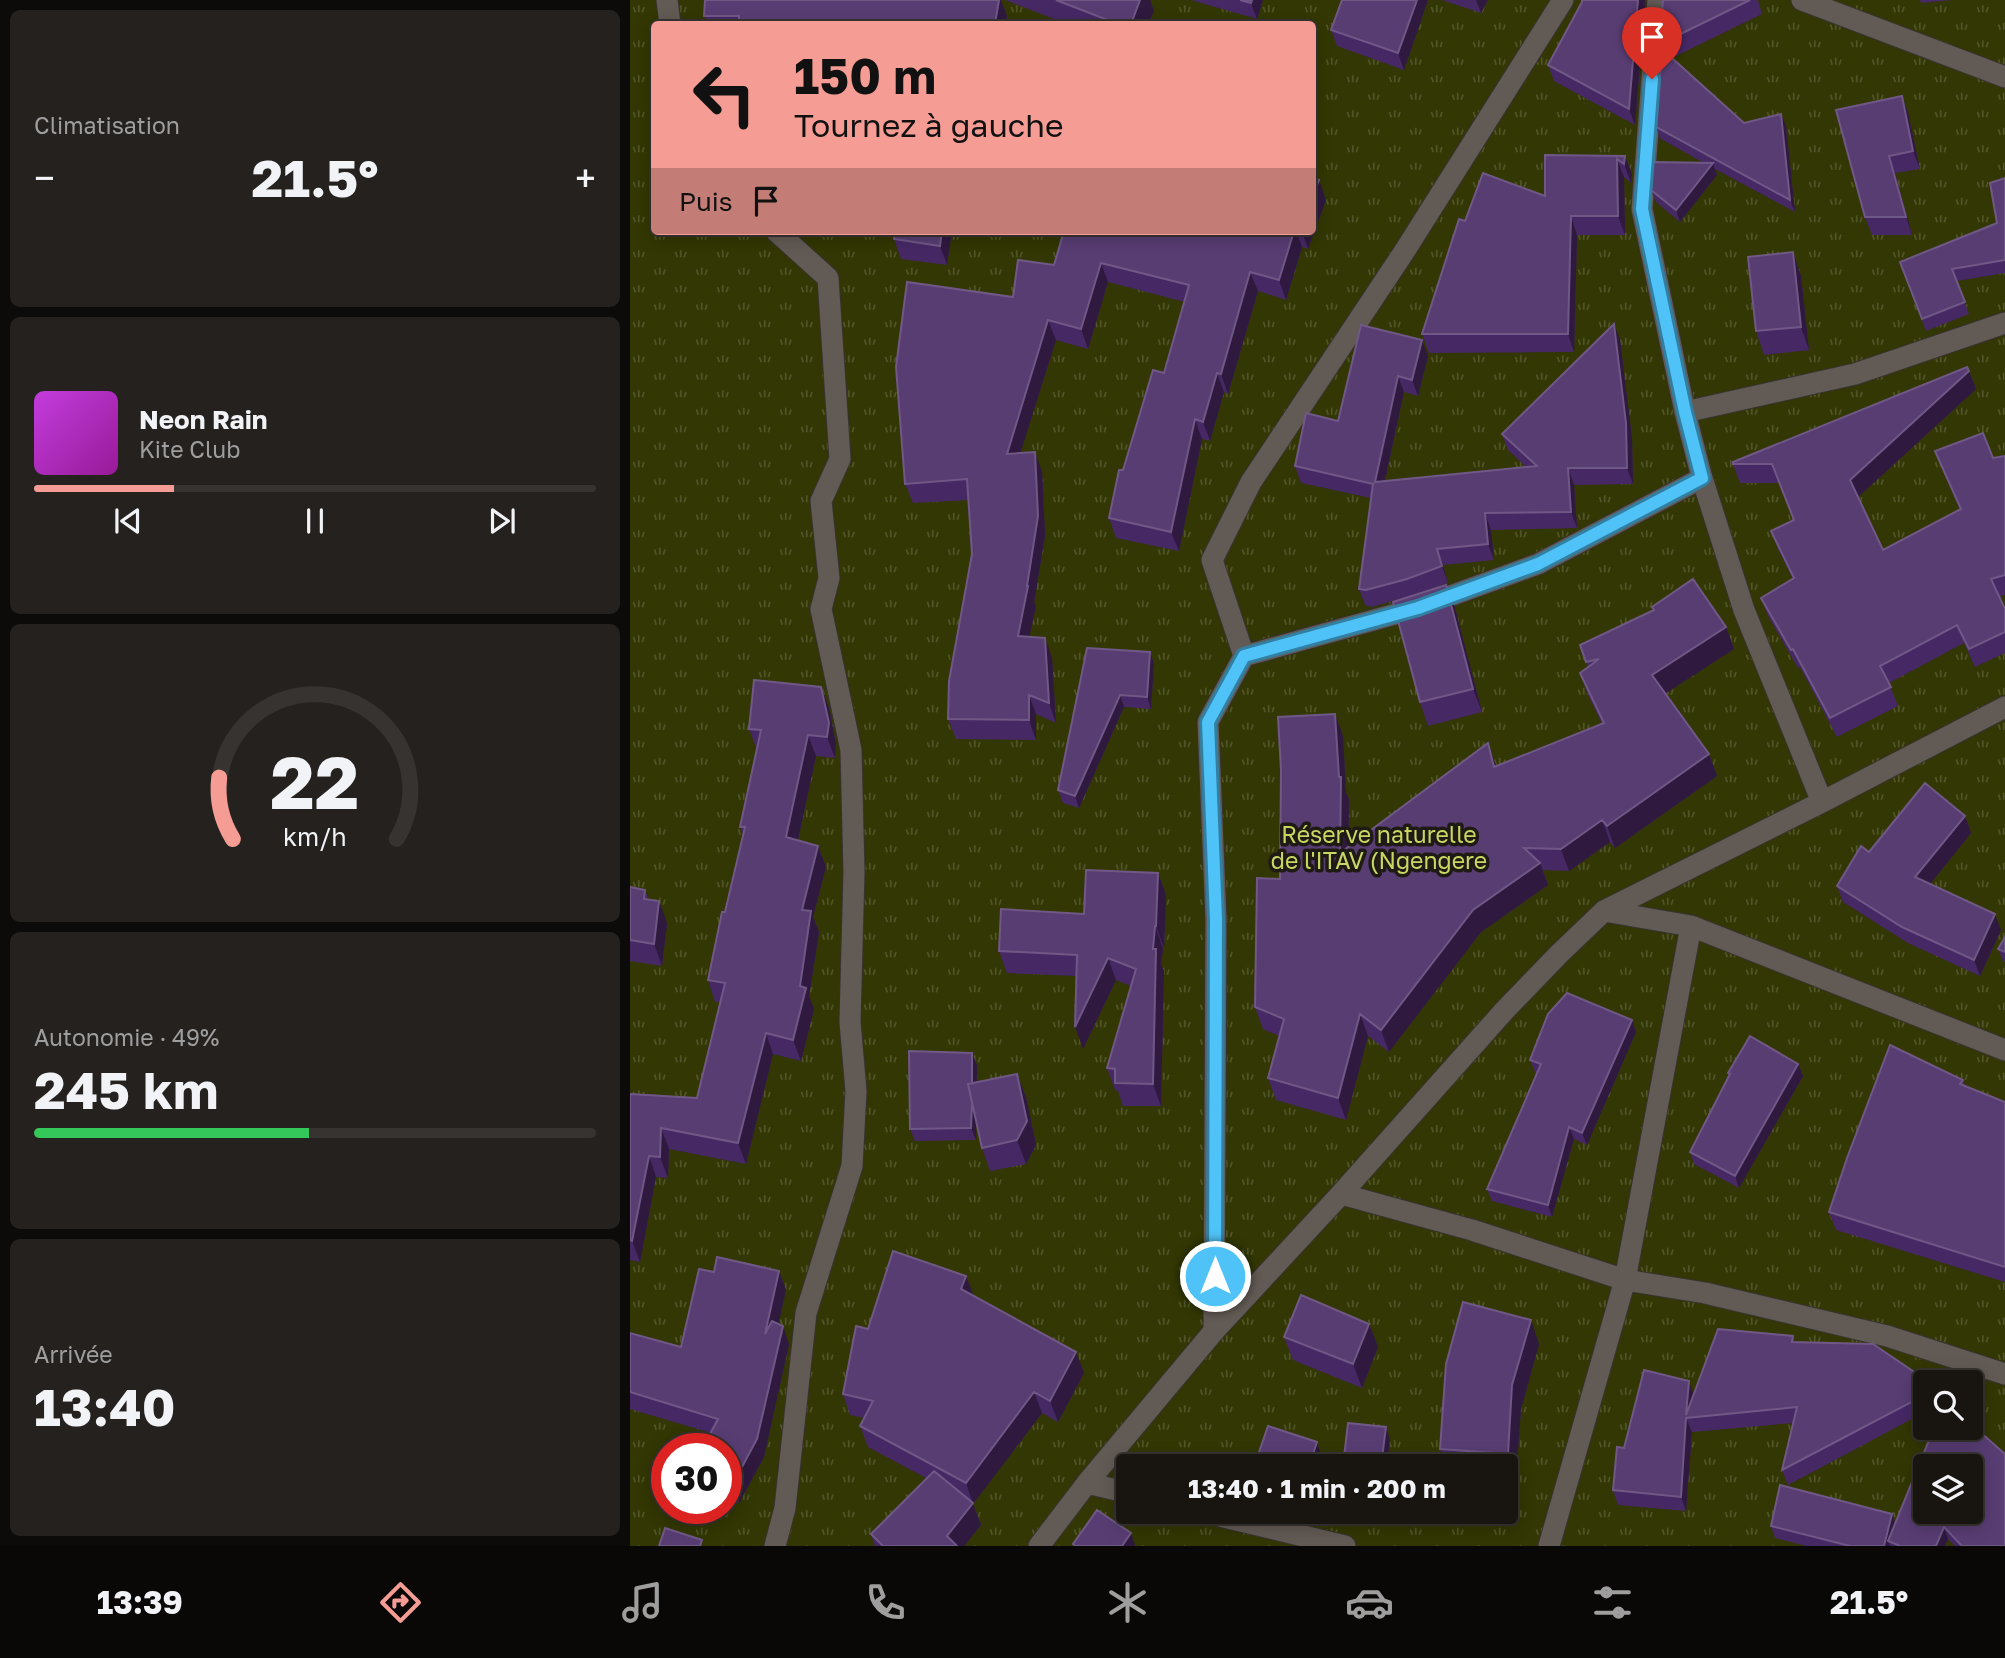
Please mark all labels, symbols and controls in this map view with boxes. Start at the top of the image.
pin [1622,7,1682,79]
icon: arrive [1633,18,1671,56]
text: 150 m [794,46,936,105]
icon: left [679,49,770,140]
text: Tournez à gauche [794,106,1063,144]
text: Climatisation [34,111,180,139]
text: 21.5° [251,146,379,208]
text: − [34,155,55,200]
text: + [575,155,596,200]
icon: arrive [747,182,785,220]
text: Puis [679,186,733,217]
text: Neon Rain [139,404,268,435]
text: Kite Club [139,435,240,463]
icon: previous [109,502,147,540]
icon: pause [296,502,334,540]
icon: next [483,502,521,540]
text: 22 [271,738,359,825]
park label: Réserve naturelle de l'ITAV (Ngengere [1271,820,1487,874]
text: km/h [283,821,347,852]
text: Autonomie · 49% [34,1023,219,1051]
text: 245 km [34,1058,219,1120]
position arrow [1178,1239,1252,1313]
text: Arrivée [34,1340,113,1368]
map controls [1913,1370,1983,1524]
button: search [1913,1370,1983,1440]
text: 13:40 [34,1375,175,1437]
speed limit sign: 30 [651,1433,742,1524]
button: layers [1913,1454,1983,1524]
text: 13:40 · 1 min · 200 m [1188,1473,1446,1504]
icon: directions [376,1578,425,1627]
icon: music [618,1578,667,1627]
icon: phone [861,1578,910,1627]
icon: climate [1103,1578,1152,1627]
icon: car [1345,1578,1394,1627]
icon: filters [1588,1578,1637,1627]
text: 13:39 [97,1583,183,1621]
text: 21.5° [1830,1583,1908,1621]

